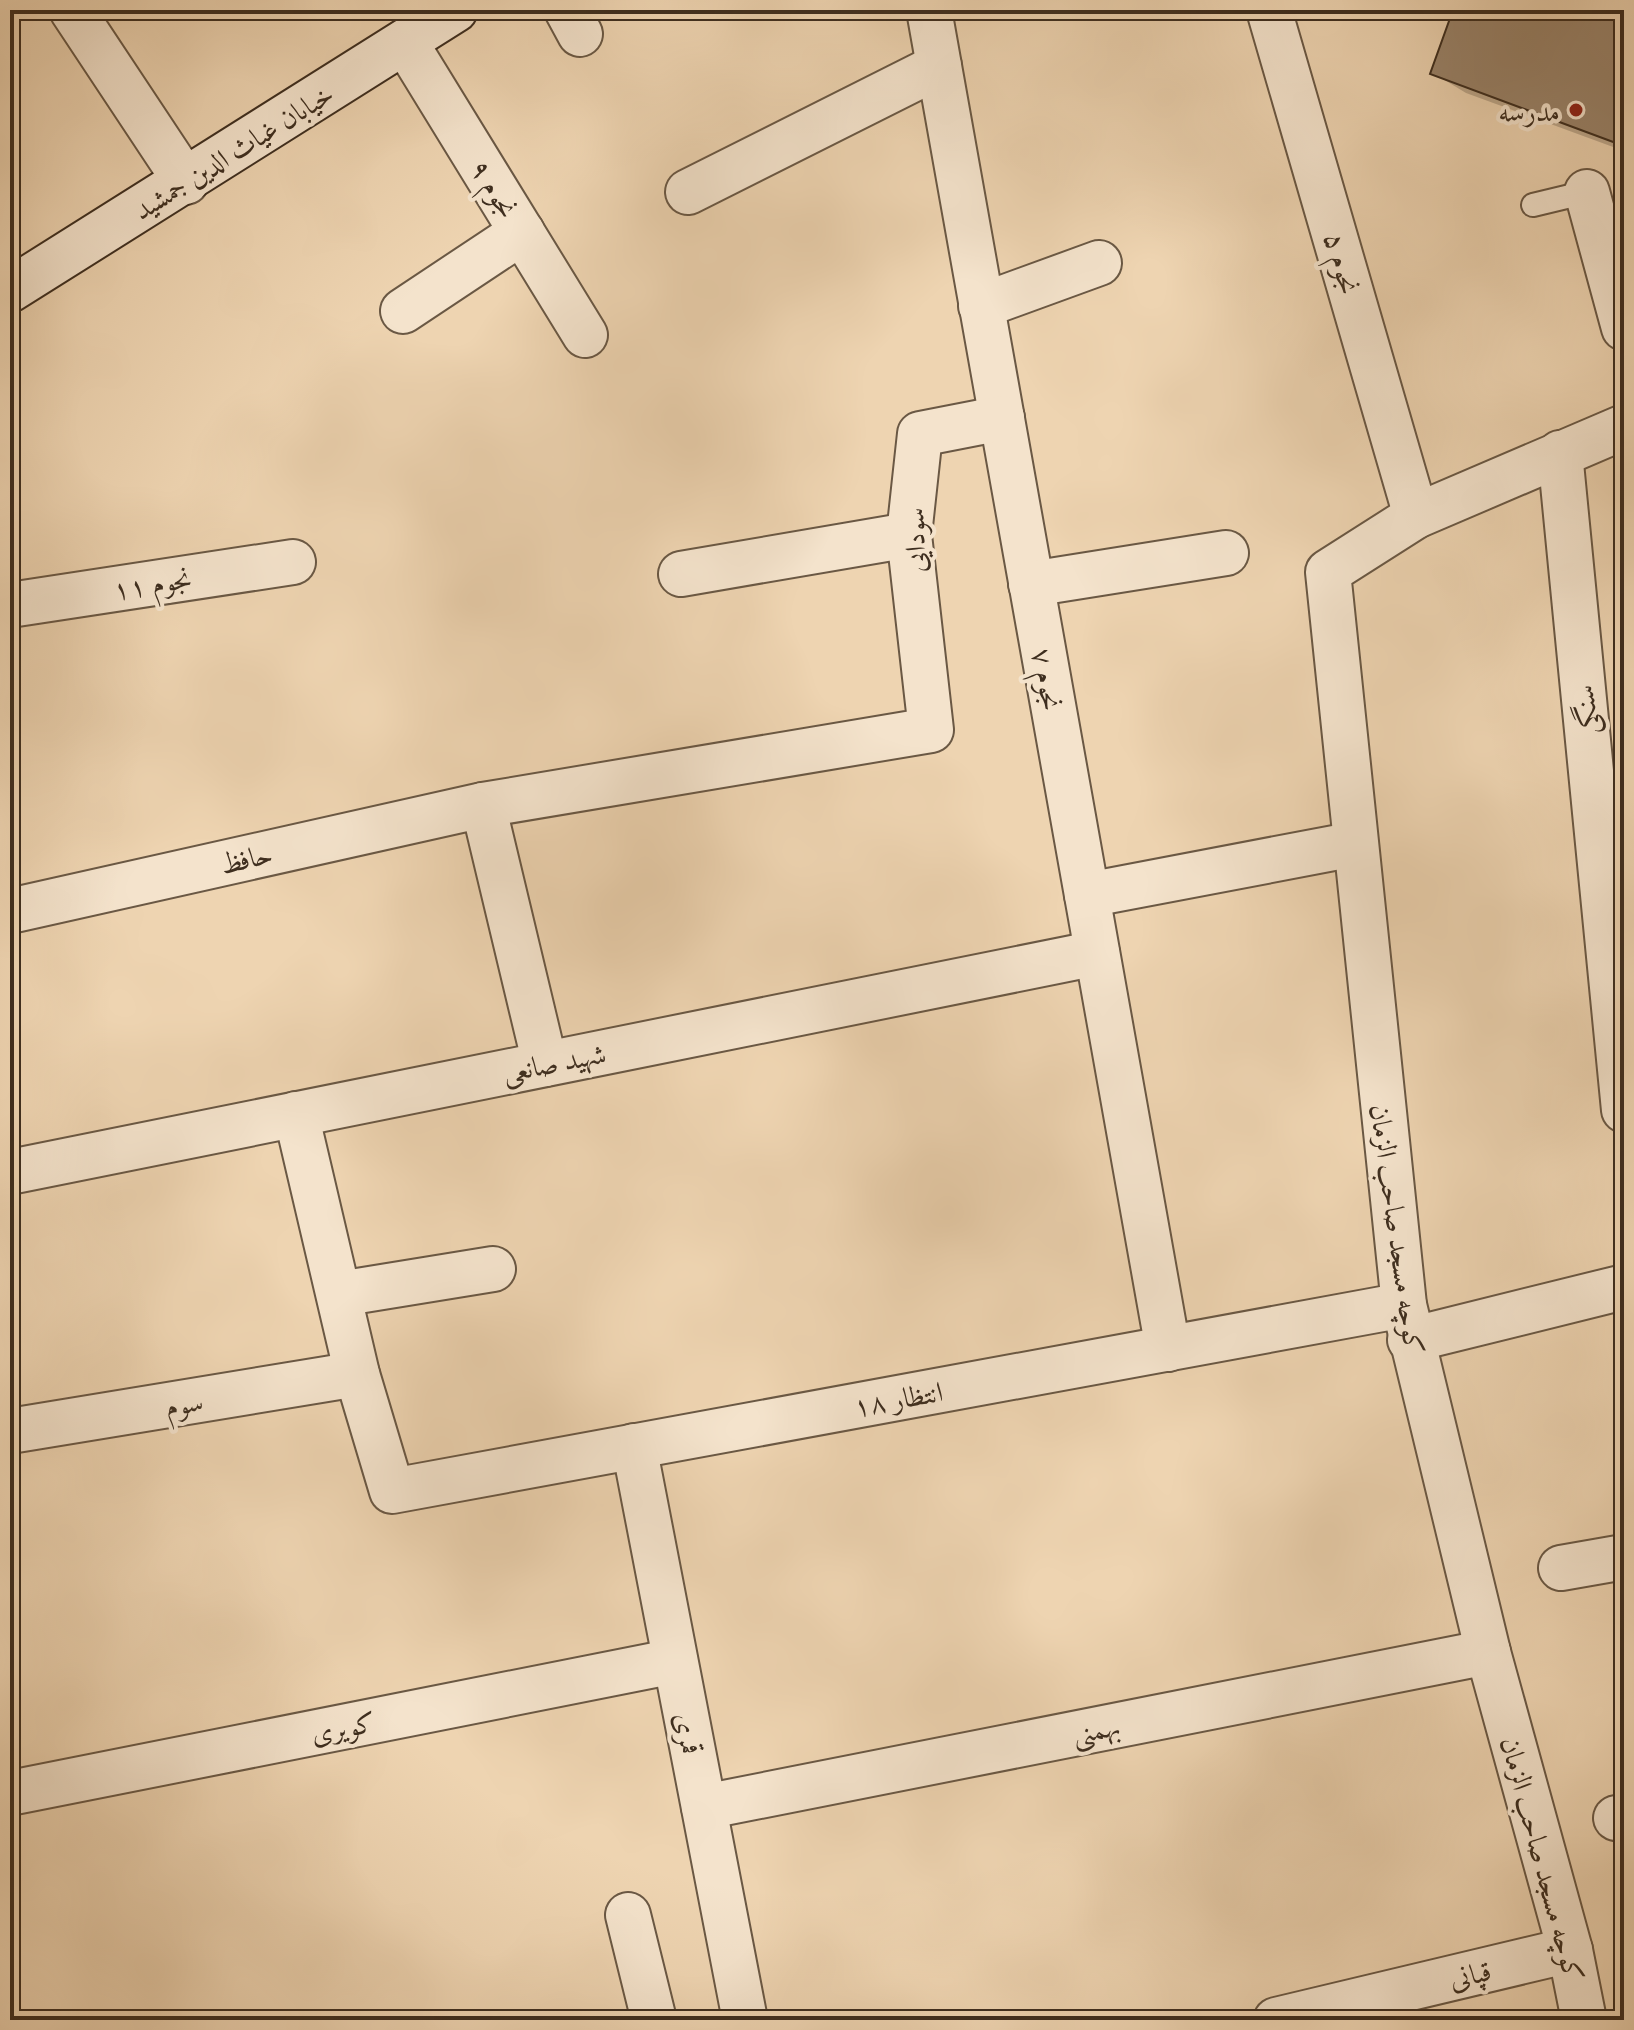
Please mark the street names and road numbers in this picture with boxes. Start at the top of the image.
street label: خیابان غیاث الدین جمشید [125,73,341,229]
street label: نجوم ۹ [457,150,529,228]
street label: نجوم ۵ [1310,227,1371,300]
street label: سودایی [893,507,935,573]
street label: نجوم ۱۱ [110,557,195,614]
street label: نجوم ۷ [1017,644,1074,714]
street label: سنگی [1562,683,1608,737]
street label: حافظ [216,832,276,884]
street label: شهید صانعی [499,1032,609,1092]
street label: کوچه مسجد صاحب الزمان [1360,1101,1436,1357]
street label: انتظار ۱۸ [850,1370,946,1426]
street label: سوم [162,1380,207,1431]
street label: کویری [307,1701,379,1753]
street label: بهمنی [1068,1704,1124,1755]
street label: قمری [665,1708,713,1758]
street label: کوچه مسجد صاحب الزمان [1491,1732,1595,1986]
street label: قپانی [1445,1949,1495,1999]

